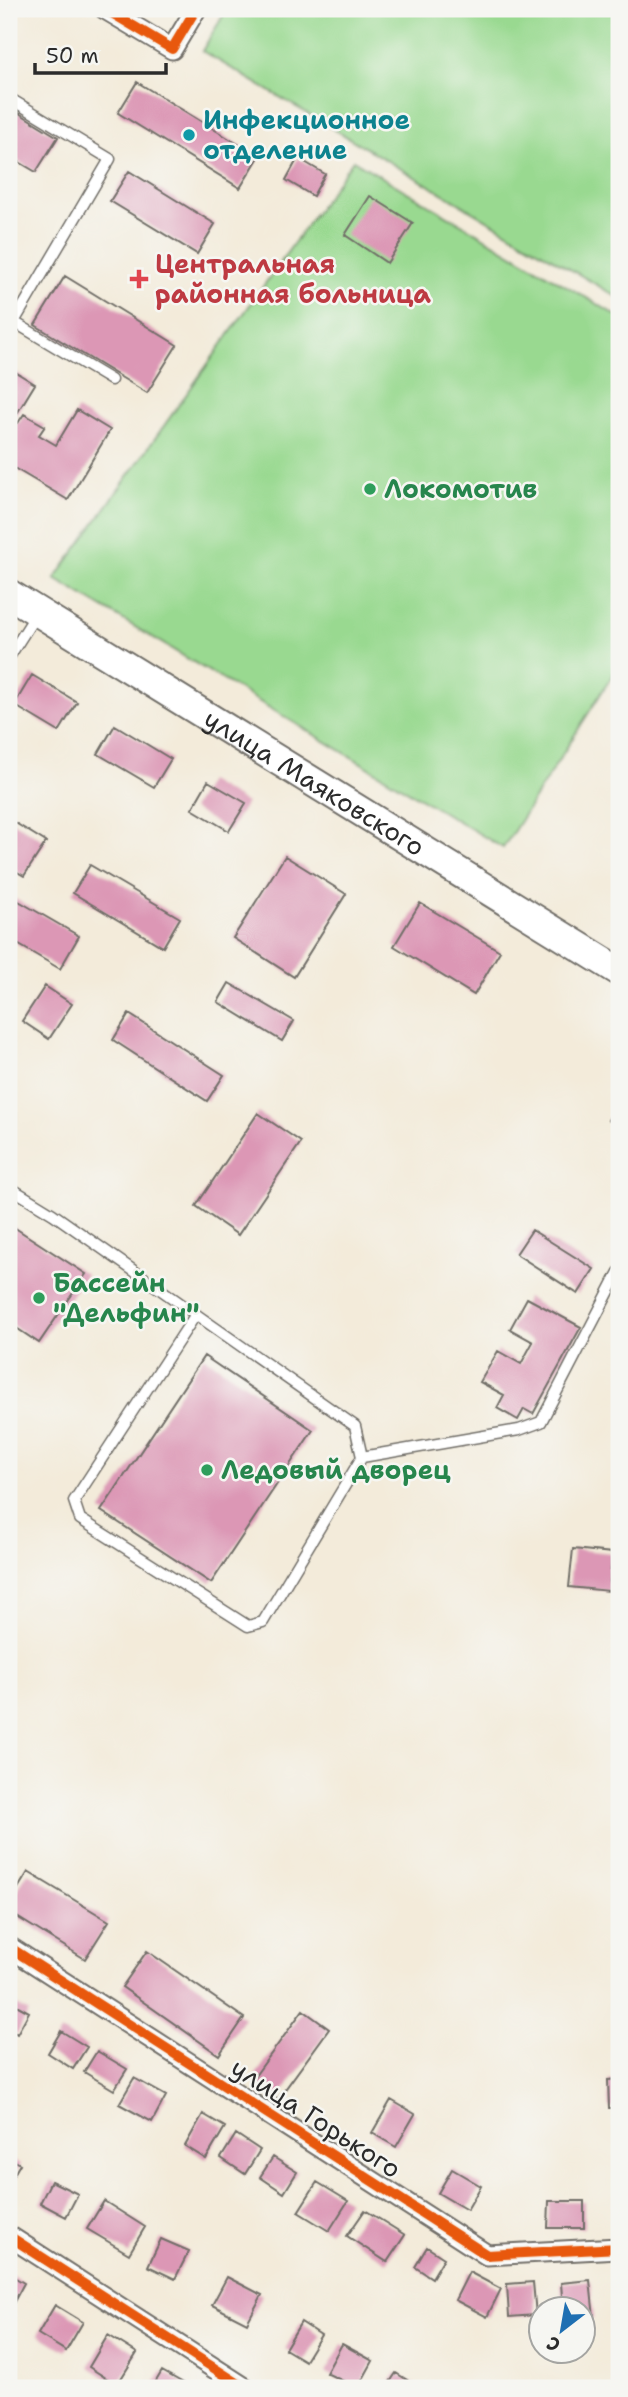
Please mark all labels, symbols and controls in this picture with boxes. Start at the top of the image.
scale bar [35,32,166,76]
text: 50 m [46,42,99,70]
place label: Инфекционное отделение [203,102,410,167]
marker: Инфекционное отделение [181,127,197,143]
place label: Центральная районная больница [155,246,431,311]
marker: Центральная районная больница [129,269,149,289]
place label: Локомотив [384,471,537,506]
marker: Локомотив [362,481,378,497]
street label: улица Маяковского [198,701,432,864]
place label: Бассейн "Дельфин" [53,1265,200,1330]
marker: Бассейн "Дельфин" [31,1290,47,1306]
place label: Ледовый дворец [221,1452,451,1487]
marker: Ледовый дворец [199,1462,215,1478]
street label: улица Горького [224,2049,408,2186]
north arrow [526,2296,596,2366]
text: С [542,2330,565,2358]

